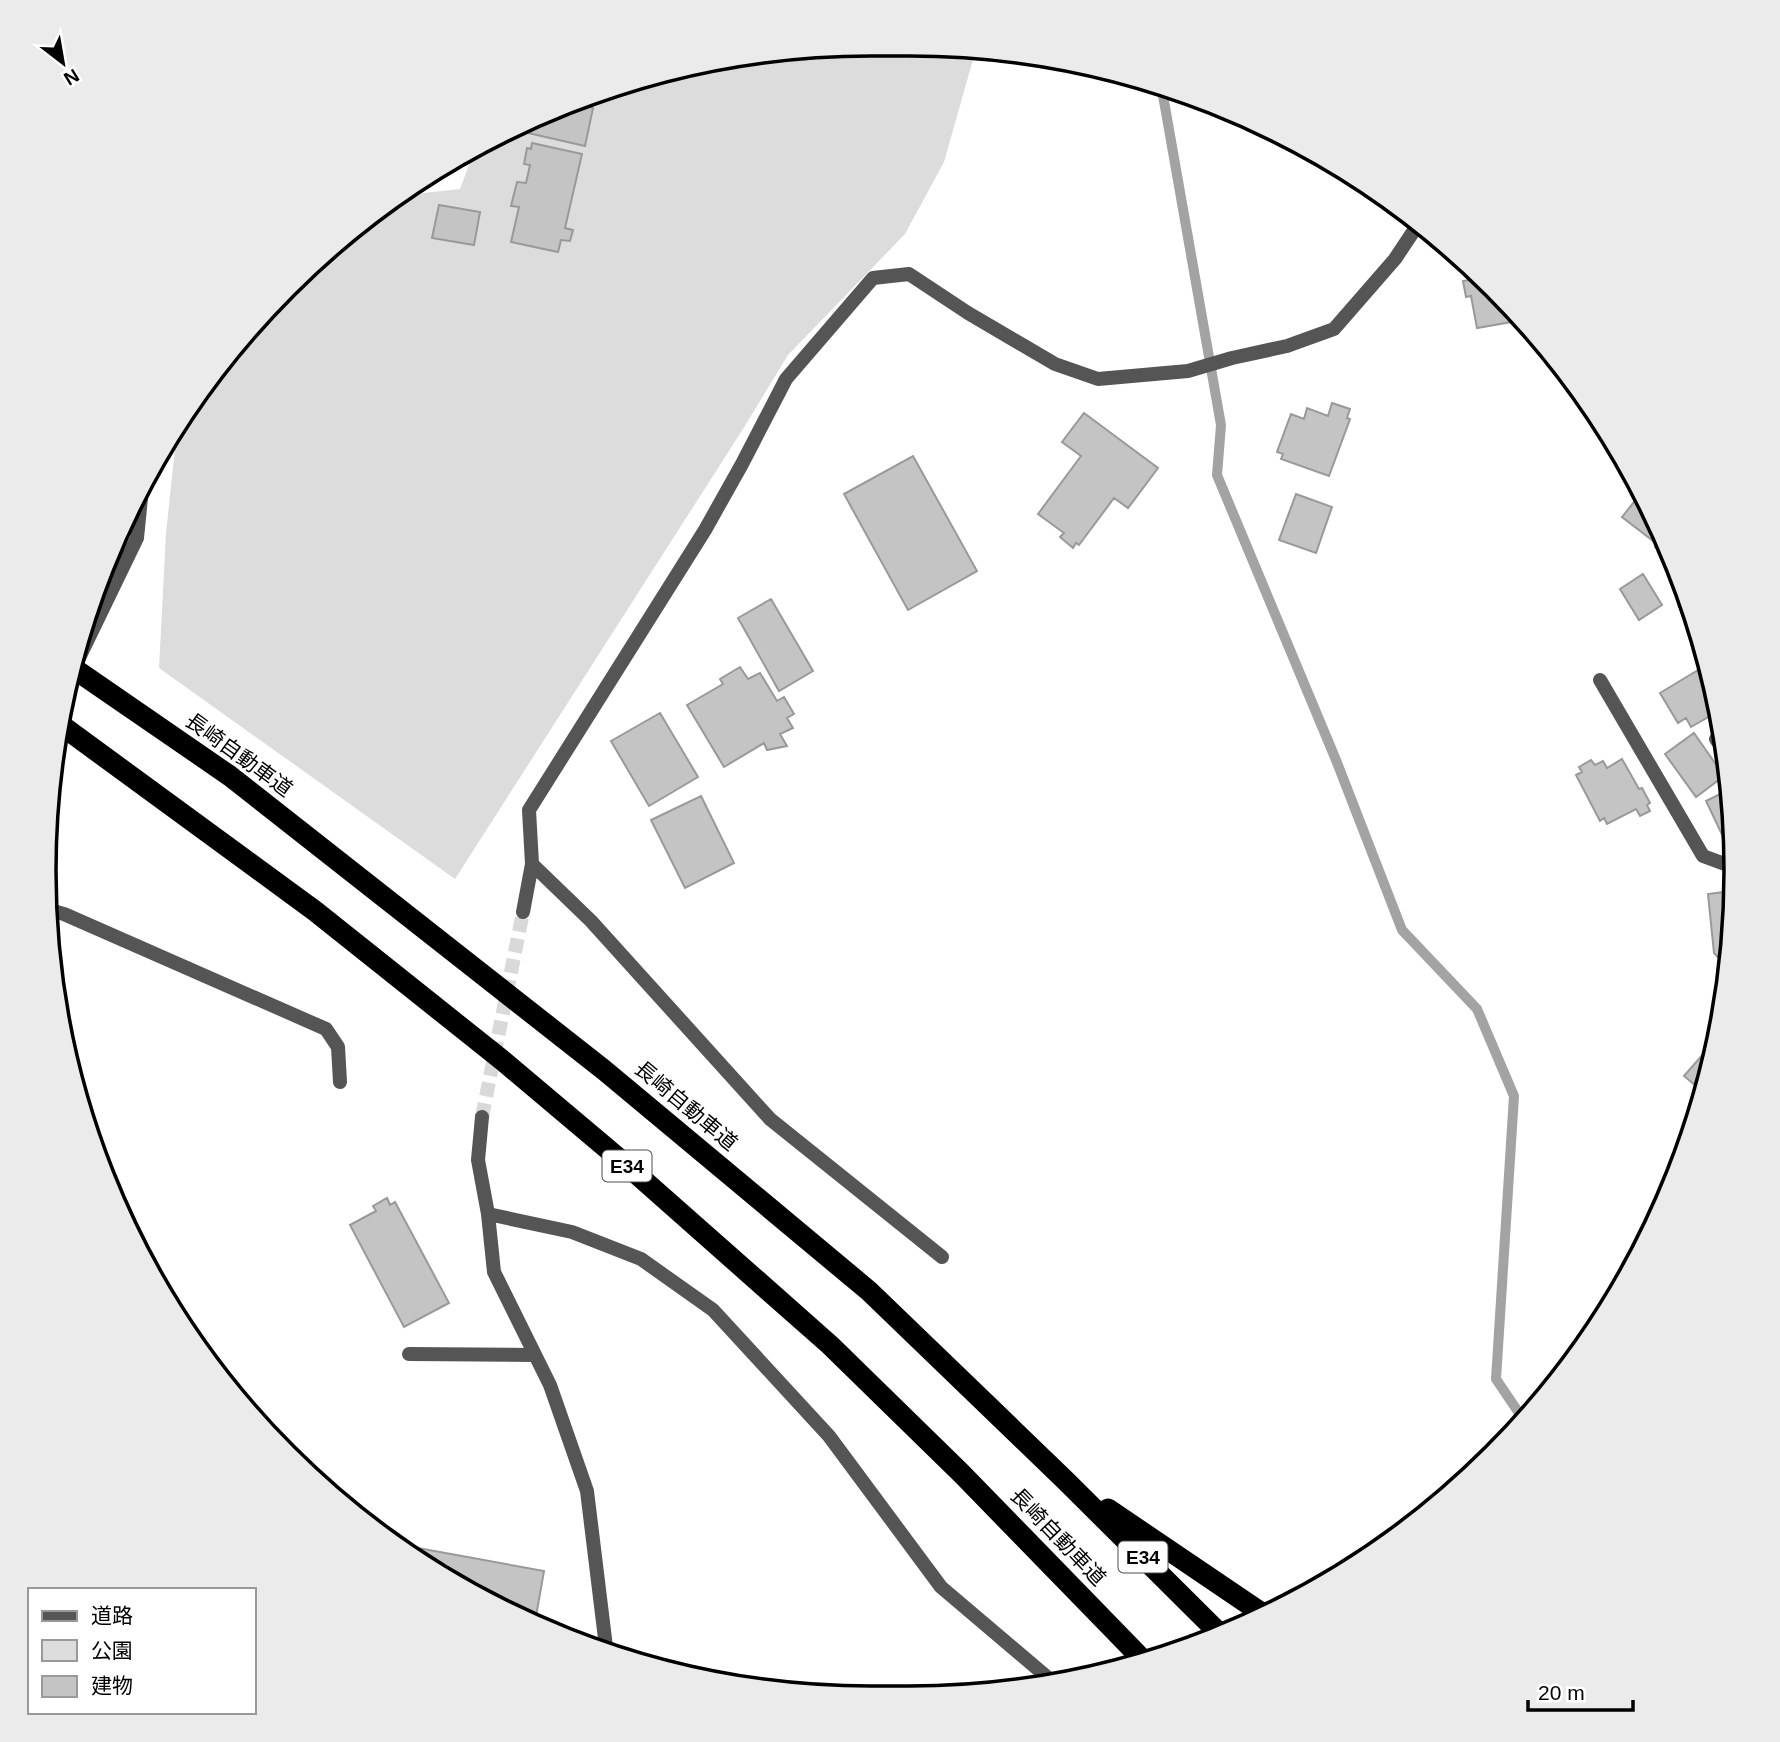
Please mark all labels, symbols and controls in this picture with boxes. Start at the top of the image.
north arrow [28,28,98,98]
text: N [60,65,83,90]
street label: 長崎自動車道 [182,708,297,801]
street label: 長崎自動車道 [631,1056,742,1155]
road number: E34 [602,1150,652,1182]
street label: 長崎自動車道 [1006,1483,1110,1590]
road number: E34 [1118,1541,1168,1572]
legend [28,1588,256,1714]
text: 道路 [91,1604,133,1627]
text: 公園 [91,1639,133,1662]
scale bar [1528,1668,1633,1712]
text: 建物 [91,1674,133,1697]
text: 20 m [1538,1681,1585,1704]

